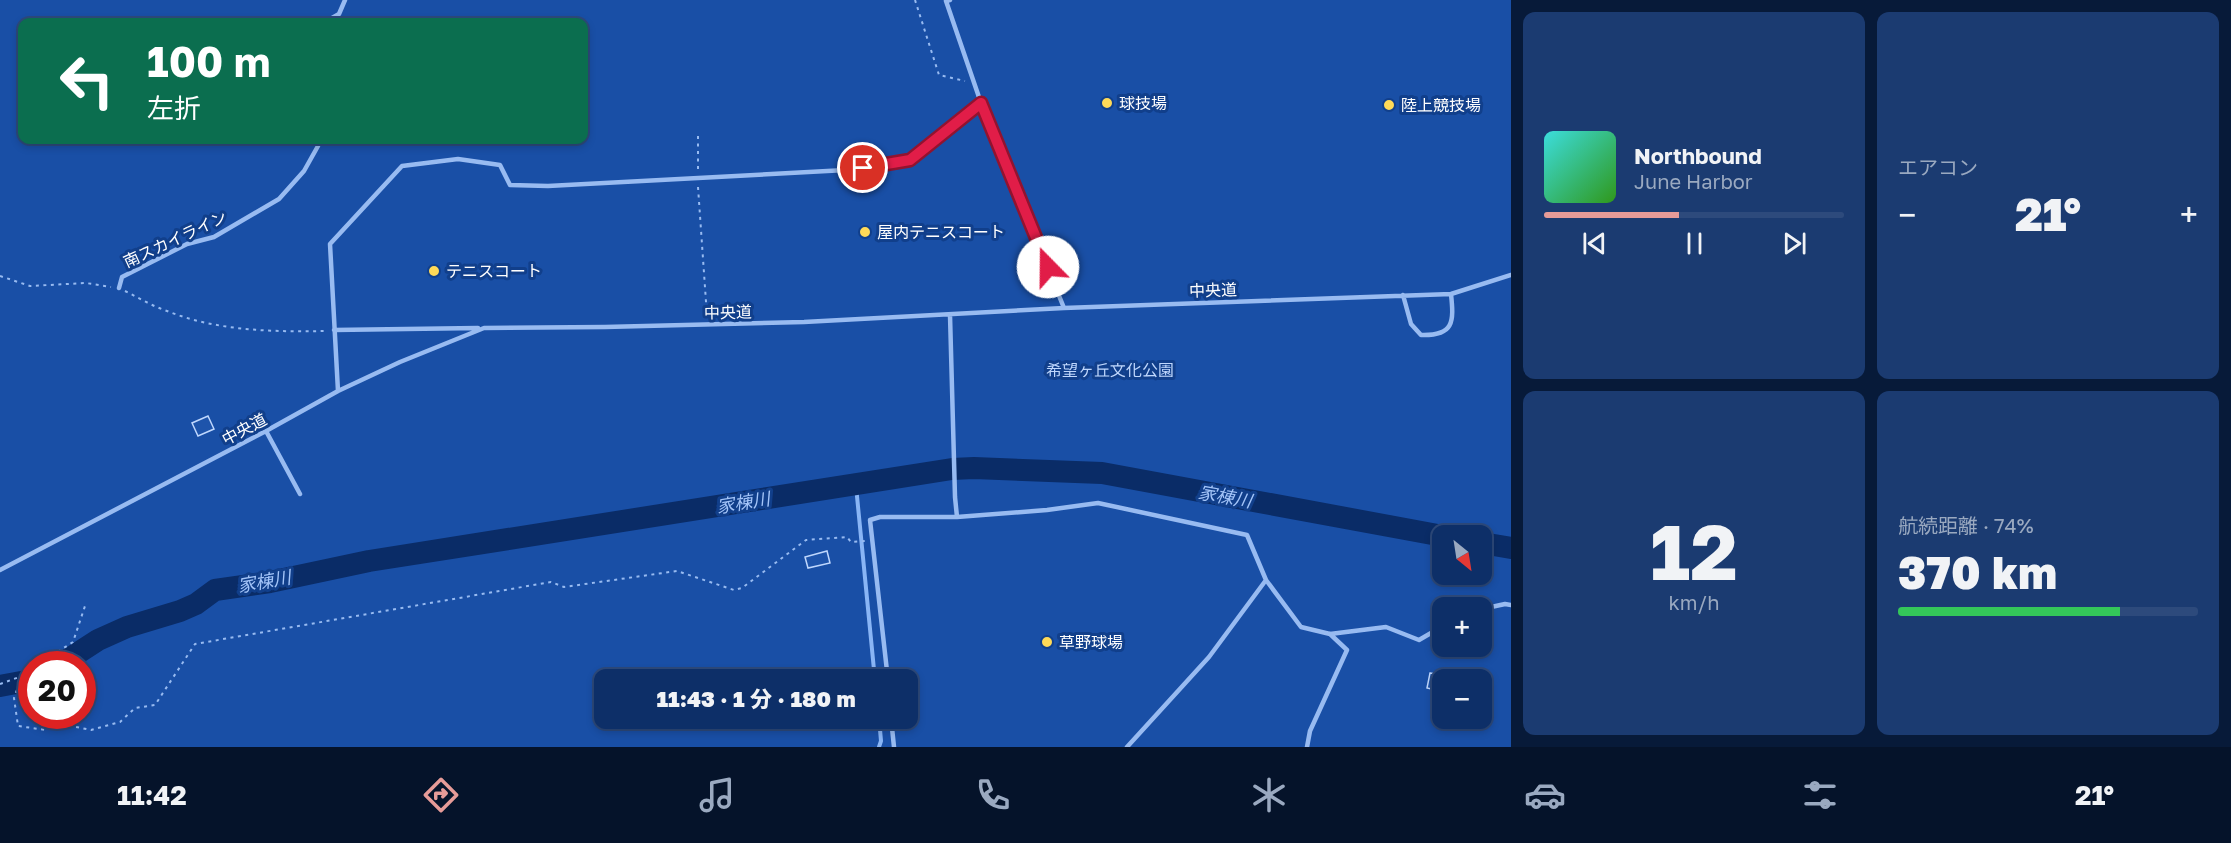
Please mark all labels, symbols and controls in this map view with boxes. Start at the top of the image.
text: 100 m [147,36,270,86]
icon: left [48,42,126,120]
text: 左折 [147,92,201,124]
place label: 球技場 [1119,93,1167,113]
place label: 陸上競技場 [1401,95,1481,115]
marker: 球技場 [1100,96,1114,110]
marker: 陸上競技場 [1382,98,1396,112]
pin [837,142,888,193]
text: Northbound [1634,142,1762,169]
icon: arrive [846,151,879,184]
text: エアコン [1898,155,1978,179]
text: June Harbor [1634,169,1753,193]
text: 21° [2015,187,2081,241]
text: − [1898,195,1916,234]
text: + [2180,195,2198,234]
street label: 南スカイライン [120,206,230,272]
place label: 屋内テニスコート [877,222,1005,242]
marker: 屋内テニスコート [858,225,872,239]
icon: previous [1578,227,1611,260]
icon: pause [1678,227,1711,260]
icon: next [1778,227,1811,260]
position arrow [1016,235,1080,299]
place label: テニスコート [446,261,542,281]
marker: テニスコート [427,264,441,278]
street label: 中央道 [1189,279,1237,301]
street label: 中央道 [704,302,752,322]
park label: 希望ヶ丘文化公園 [1046,360,1174,380]
street label: 中央道 [218,409,270,449]
water label: 家棟川 [1197,480,1255,512]
water label: 家棟川 [715,487,773,517]
text: 12 [1650,504,1738,597]
text: 航続距離 · 74% [1898,513,2034,537]
north arrow [1432,525,1492,585]
map controls [1432,525,1492,729]
text: 370 km [1898,545,2057,599]
water label: 家棟川 [236,565,294,597]
text: km/h [1669,590,1719,614]
button: + [1432,597,1492,657]
place label: 草野球場 [1059,632,1123,652]
marker: 草野球場 [1040,635,1054,649]
speed limit sign: 20 [18,651,96,729]
button: − [1432,669,1492,729]
text: 11:43 · 1 分 · 180 m [656,685,856,712]
icon: directions [420,774,462,816]
icon: music [696,774,738,816]
icon: phone [972,774,1014,816]
icon: climate [1248,774,1290,816]
icon: car [1524,774,1566,816]
icon: filters [1799,774,1841,816]
text: 11:42 [117,779,187,811]
text: 21° [2075,779,2114,811]

